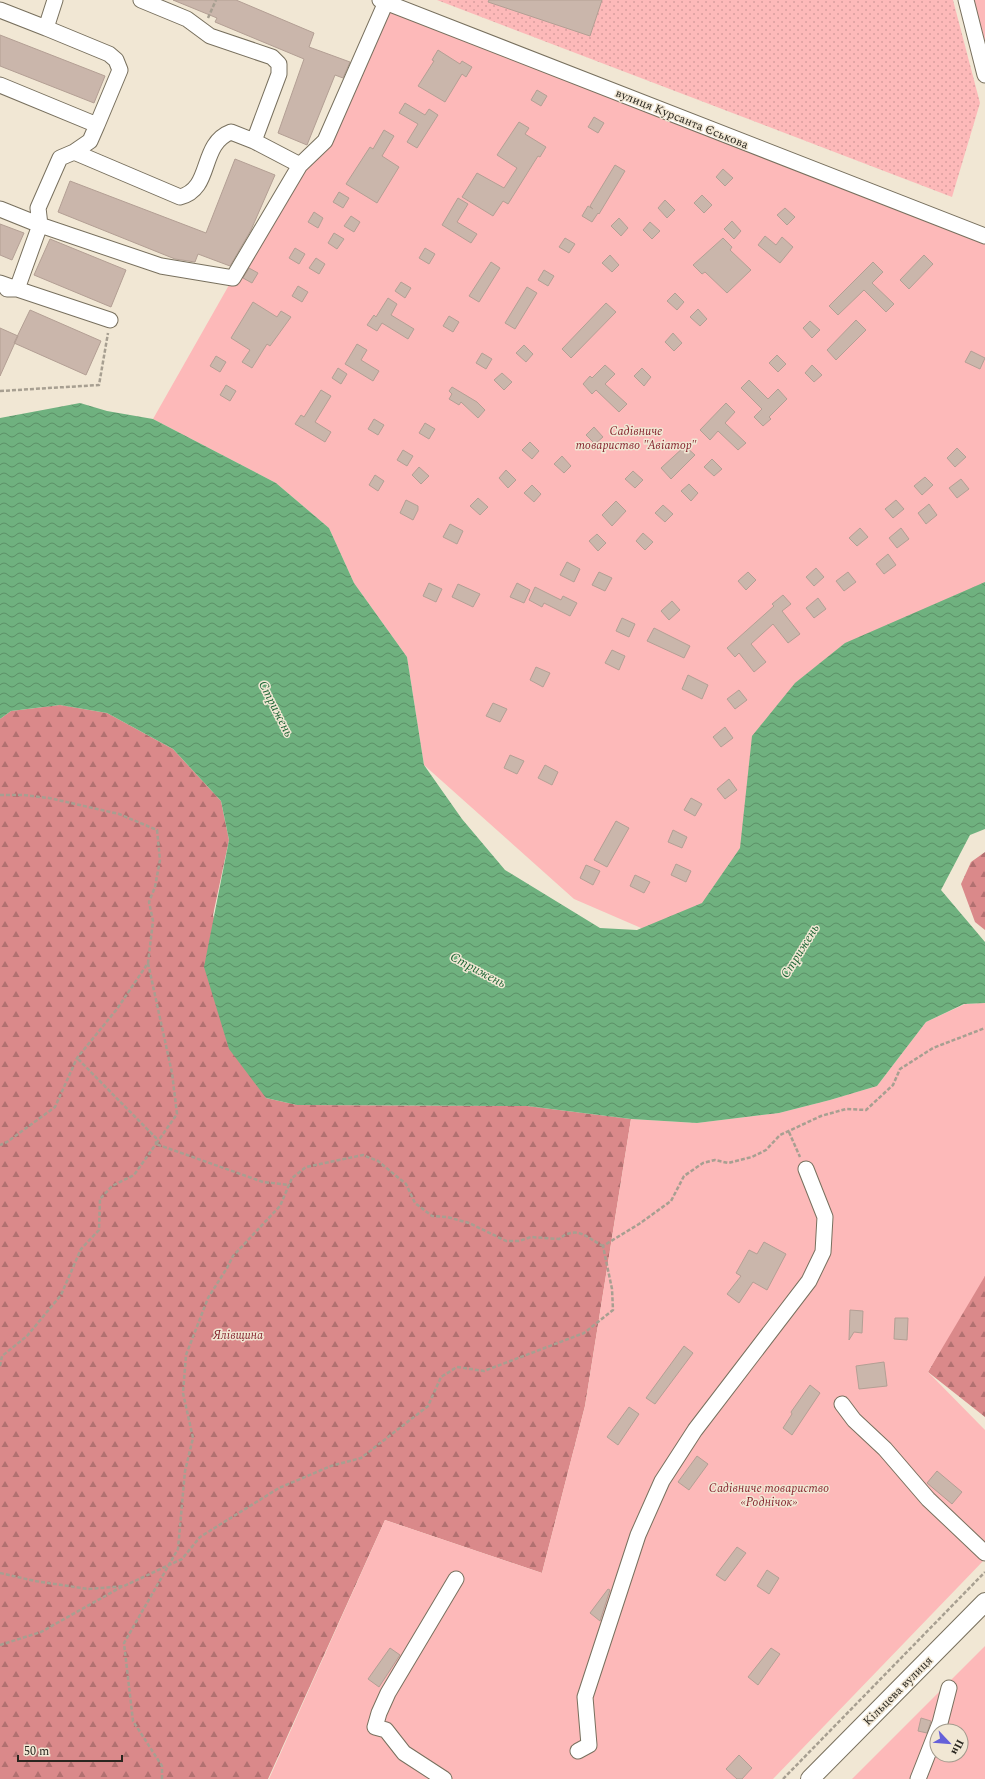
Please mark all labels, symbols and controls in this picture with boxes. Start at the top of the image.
street label: вулиця Курсанта Єськова [613,84,752,154]
park label: Садівниче товариство "Авіатор" [576,422,697,455]
water label: Стрижень [253,677,299,741]
water label: Стрижень [775,920,825,982]
water label: Стрижень [446,947,510,993]
park label: Ялівщина [212,1326,263,1345]
park label: Садівниче товариство «Роднічок» [709,1479,829,1512]
street label: Кільцева вулиця [859,1652,937,1730]
north arrow [929,1723,969,1763]
text: Пн [946,1736,969,1758]
scale bar [18,1737,122,1763]
text: 50 m [24,1742,49,1761]

